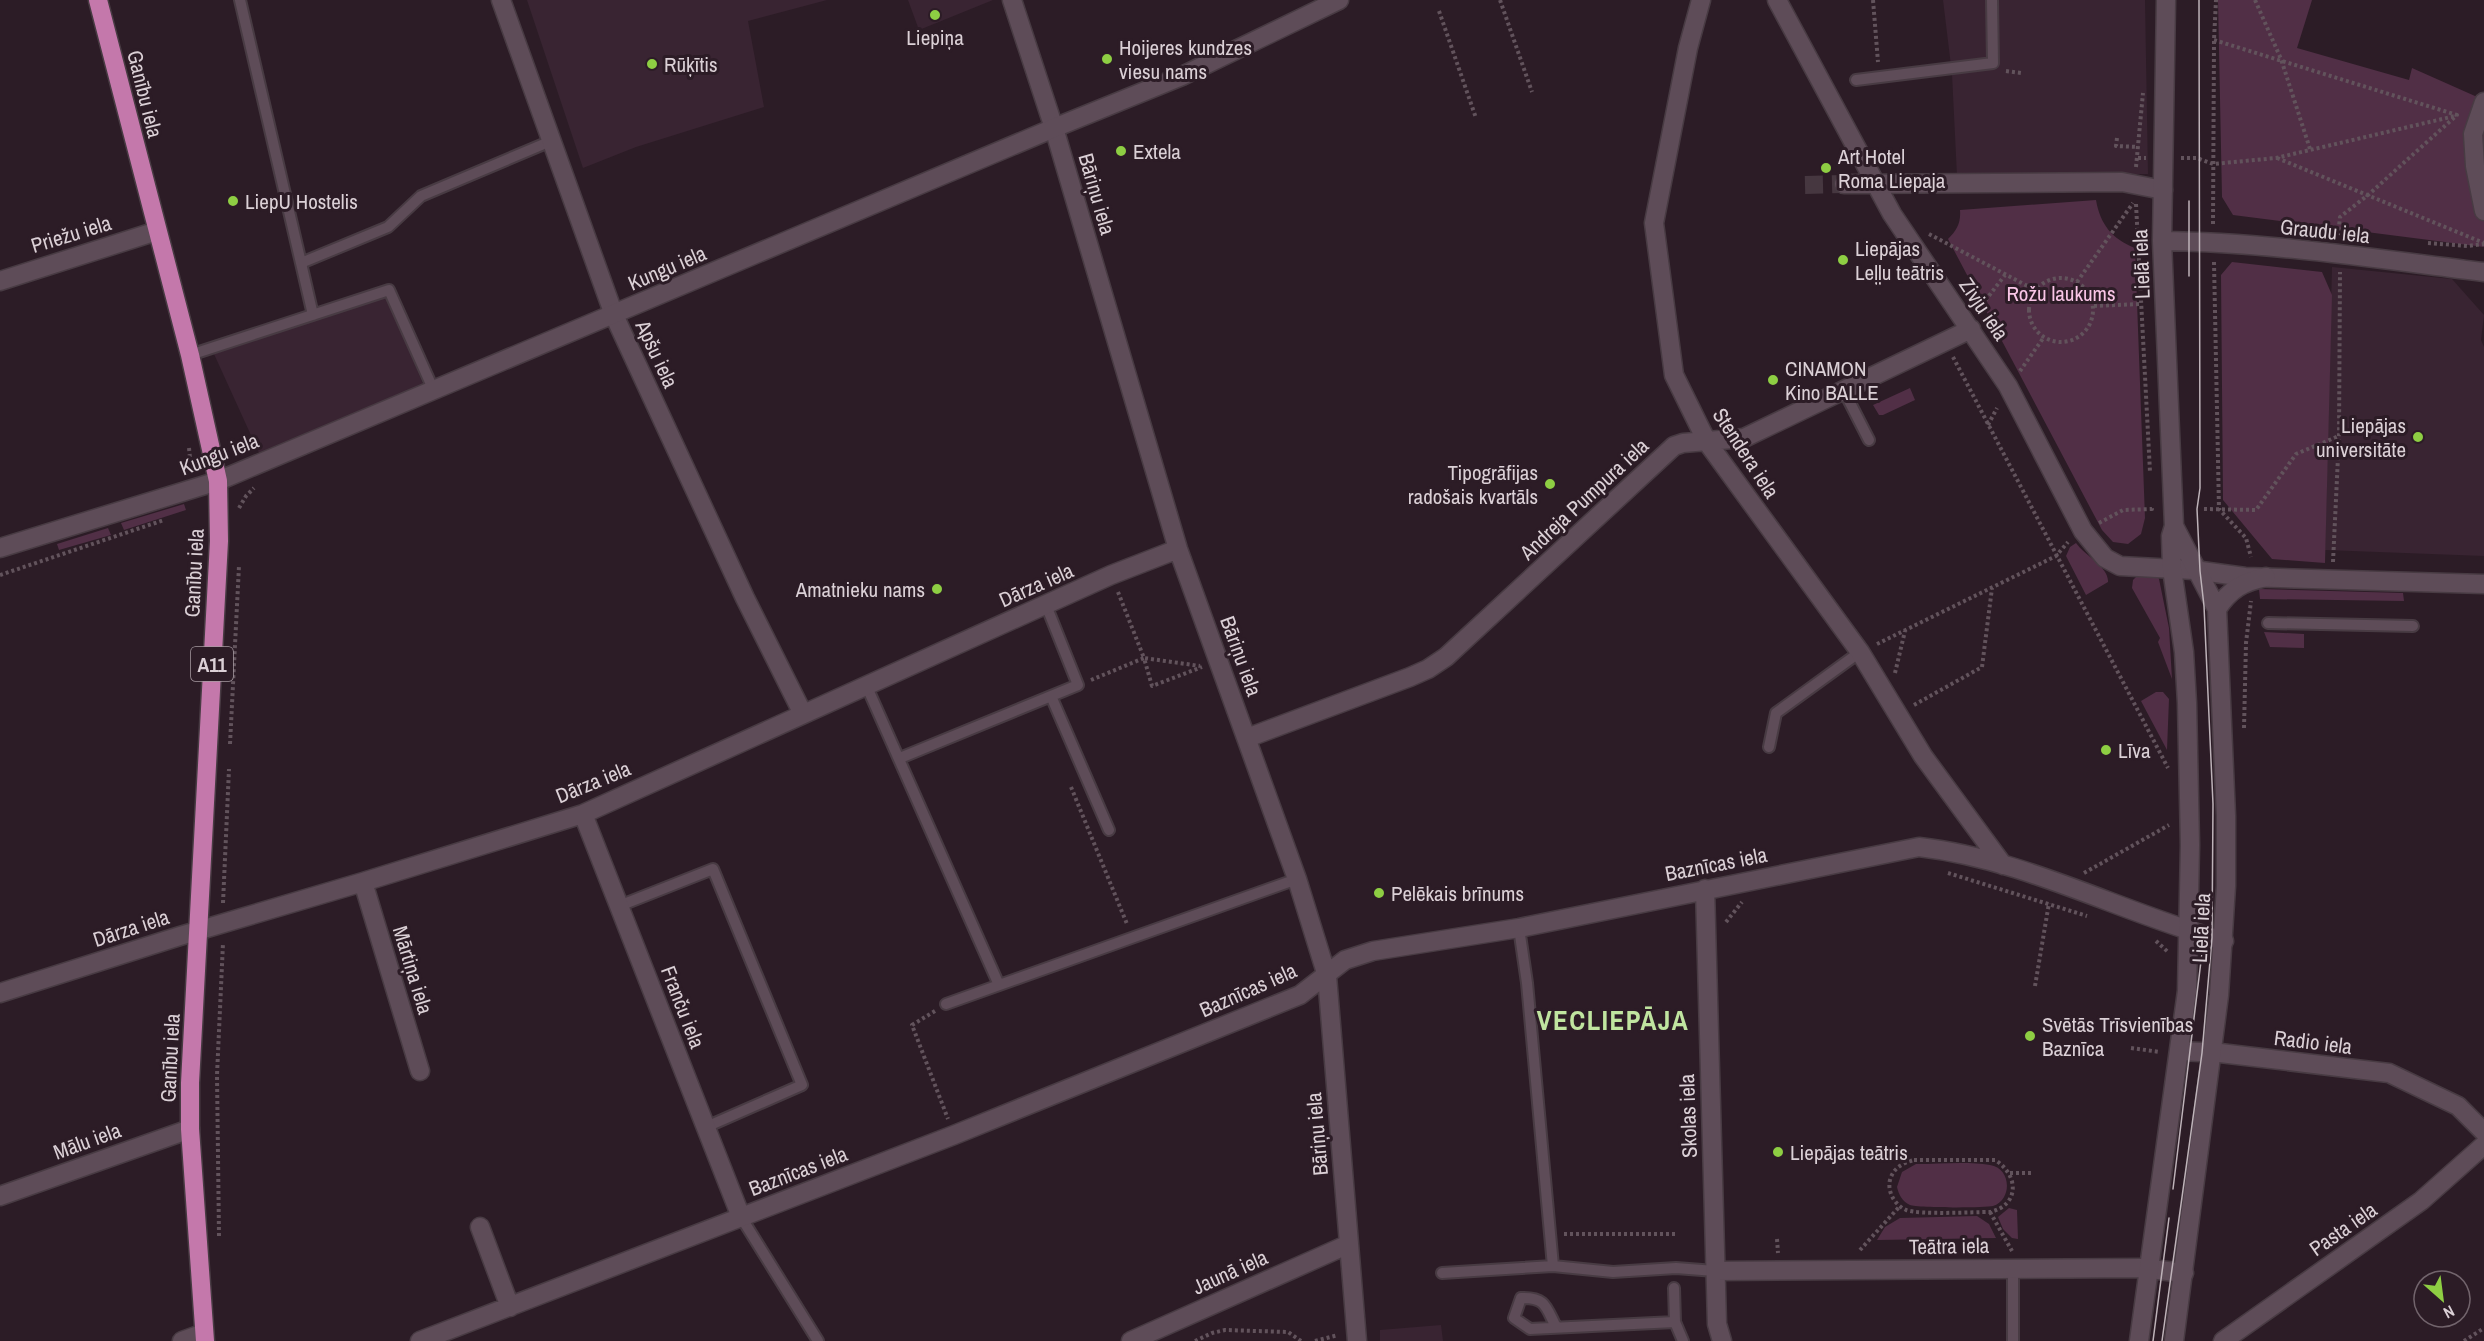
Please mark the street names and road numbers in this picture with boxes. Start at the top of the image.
street label: Ganību iela [120,47,170,141]
street label: Bāriņu iela [1072,150,1123,238]
street label: Priežu iela [27,208,115,260]
street label: Graudu iela [2279,212,2372,250]
street label: Lielā iela [2125,228,2157,299]
street label: Kungu iela [623,238,711,297]
street label: Zivju iela [1952,272,2016,346]
street label: Apšu iela [628,314,685,393]
street label: Stendera iela [1706,402,1786,504]
street label: Kungu iela [175,426,263,482]
street label: Andreja Pumpura iela [1512,431,1655,567]
street label: Ganību iela [177,527,211,618]
street label: Dārza iela [994,556,1078,614]
street label: Bāriņu iela [1213,612,1269,700]
road number: A11 [191,647,233,681]
street label: Dārza iela [551,754,635,810]
street label: Baznīcas iela [1662,840,1770,888]
street label: Lielā iela [2185,892,2217,964]
street label: Dārza iela [89,902,173,954]
street label: Mārtiņa iela [386,922,440,1018]
street label: Baznīcas iela [1195,956,1302,1024]
street label: Franču iela [654,962,712,1053]
street label: Ganību iela [153,1012,187,1103]
street label: Radio iela [2272,1023,2354,1061]
street label: Skolas iela [1672,1073,1704,1159]
street label: Bāriņu iela [1299,1091,1335,1177]
street label: Mālu iela [49,1115,125,1167]
street label: Baznīcas iela [745,1139,852,1203]
street label: Pasta iela [2303,1195,2383,1263]
street label: Teātra iela [1909,1231,1990,1261]
street label: Jaunā iela [1188,1242,1273,1301]

